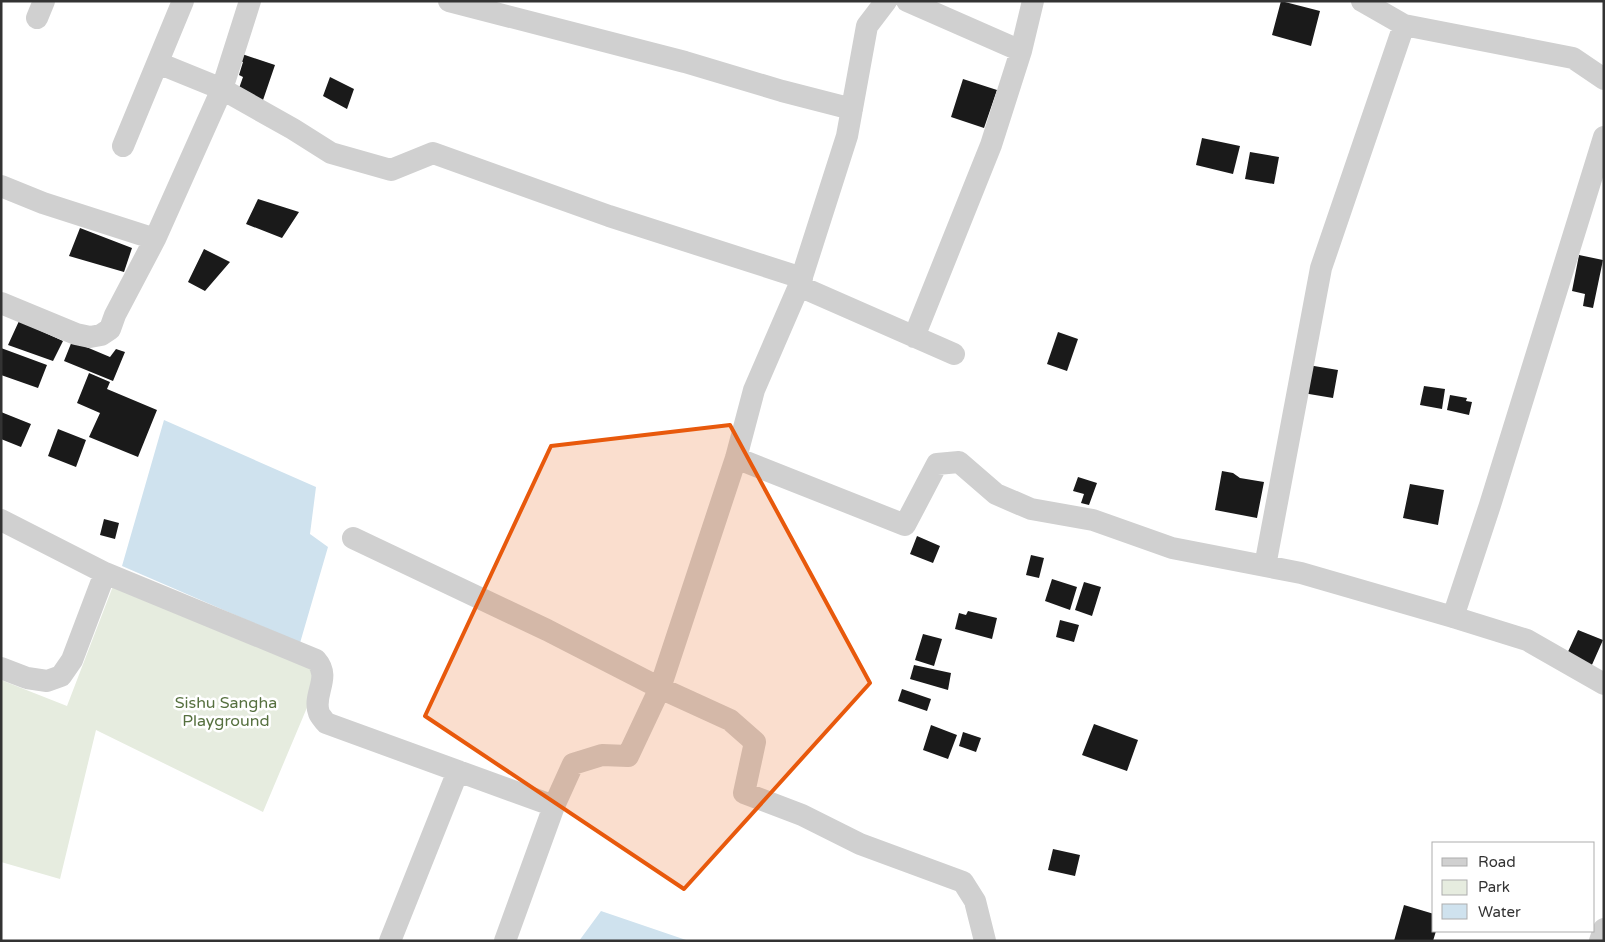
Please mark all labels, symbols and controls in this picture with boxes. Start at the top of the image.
park label: Sishu Sangha Playground [175,693,277,731]
legend [1432,842,1595,932]
text: Road [1478,853,1516,871]
text: Park [1478,878,1510,896]
text: Water [1478,903,1521,921]

